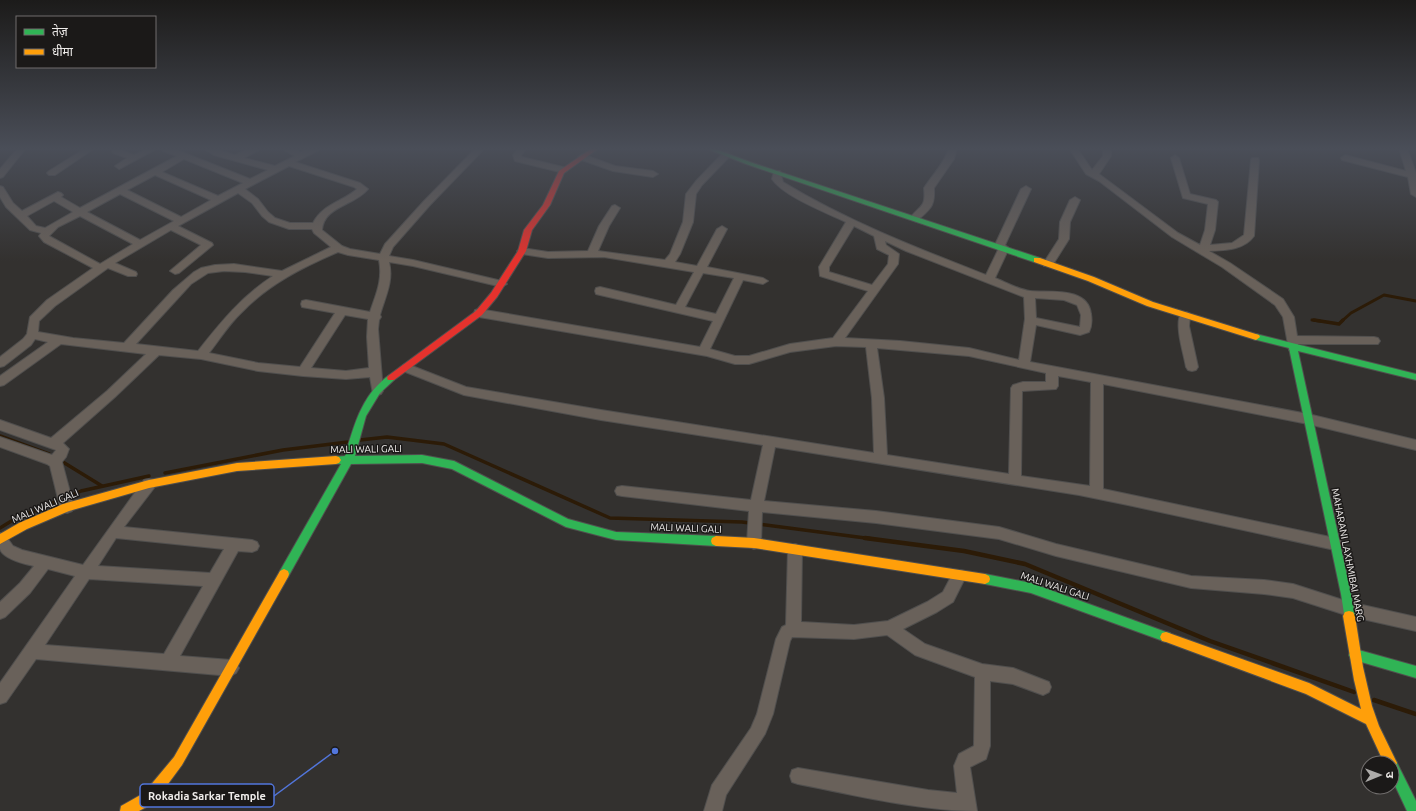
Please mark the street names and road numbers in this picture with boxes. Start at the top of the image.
street label: MALI WALI GALI [330,443,402,455]
street label: MALI WALI GALI [10,487,80,525]
street label: MAHARANI LAXHMIBAI MARG [1330,487,1366,623]
street label: MALI WALI GALI [650,521,722,535]
street label: MALI WALI GALI [1019,570,1091,602]

